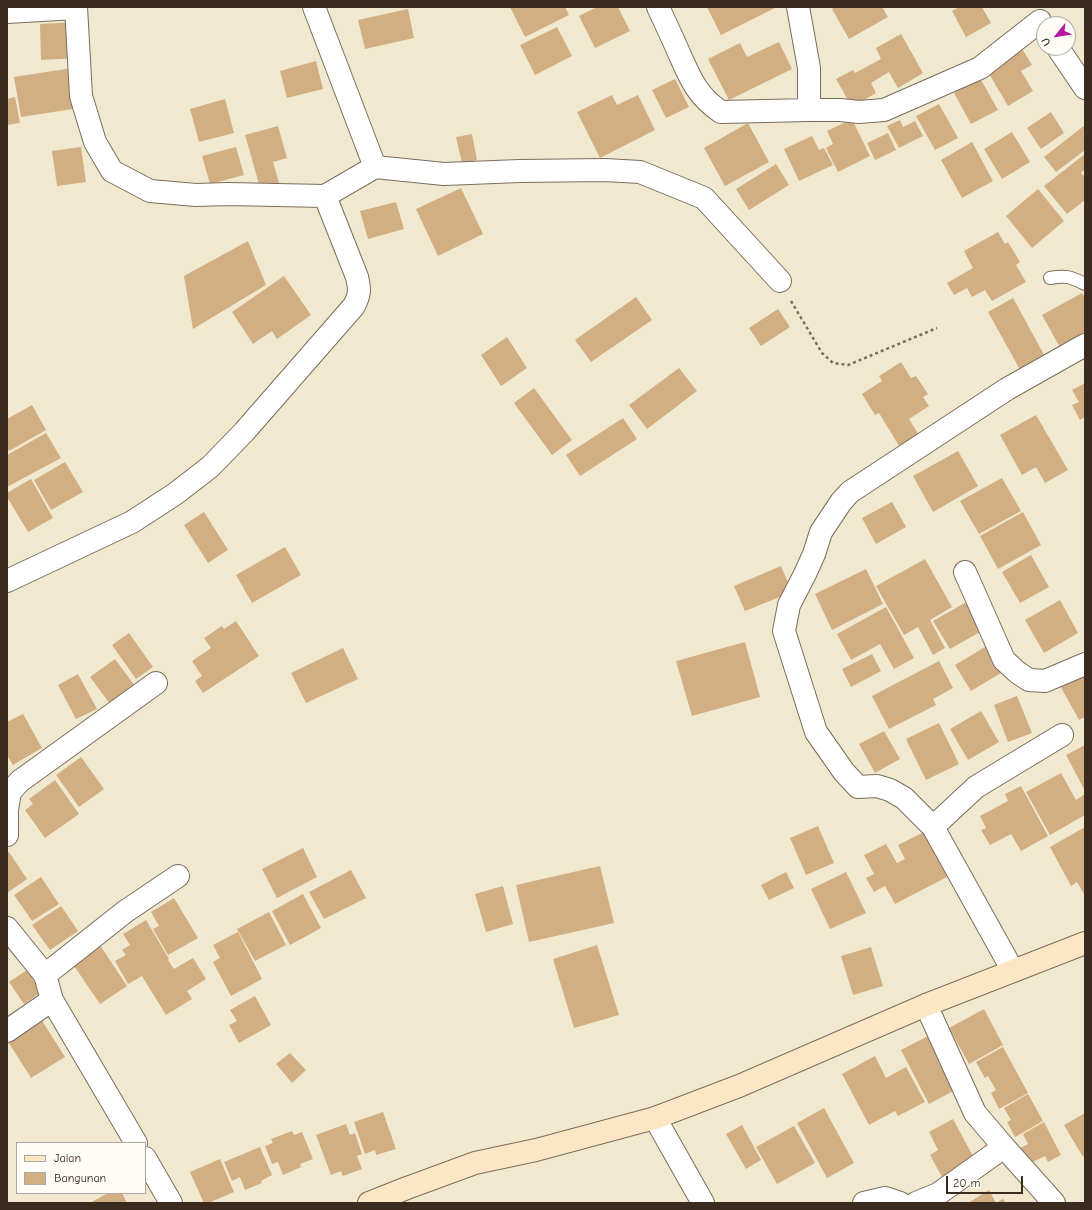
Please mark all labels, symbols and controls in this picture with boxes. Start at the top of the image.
north arrow [1036,16,1076,56]
text: U [1039,35,1054,48]
legend [16,1142,146,1194]
text: Jalan [54,1151,81,1165]
scale bar [948,1168,1025,1194]
text: Bangunan [54,1171,106,1185]
text: 20 m [953,1176,981,1190]

